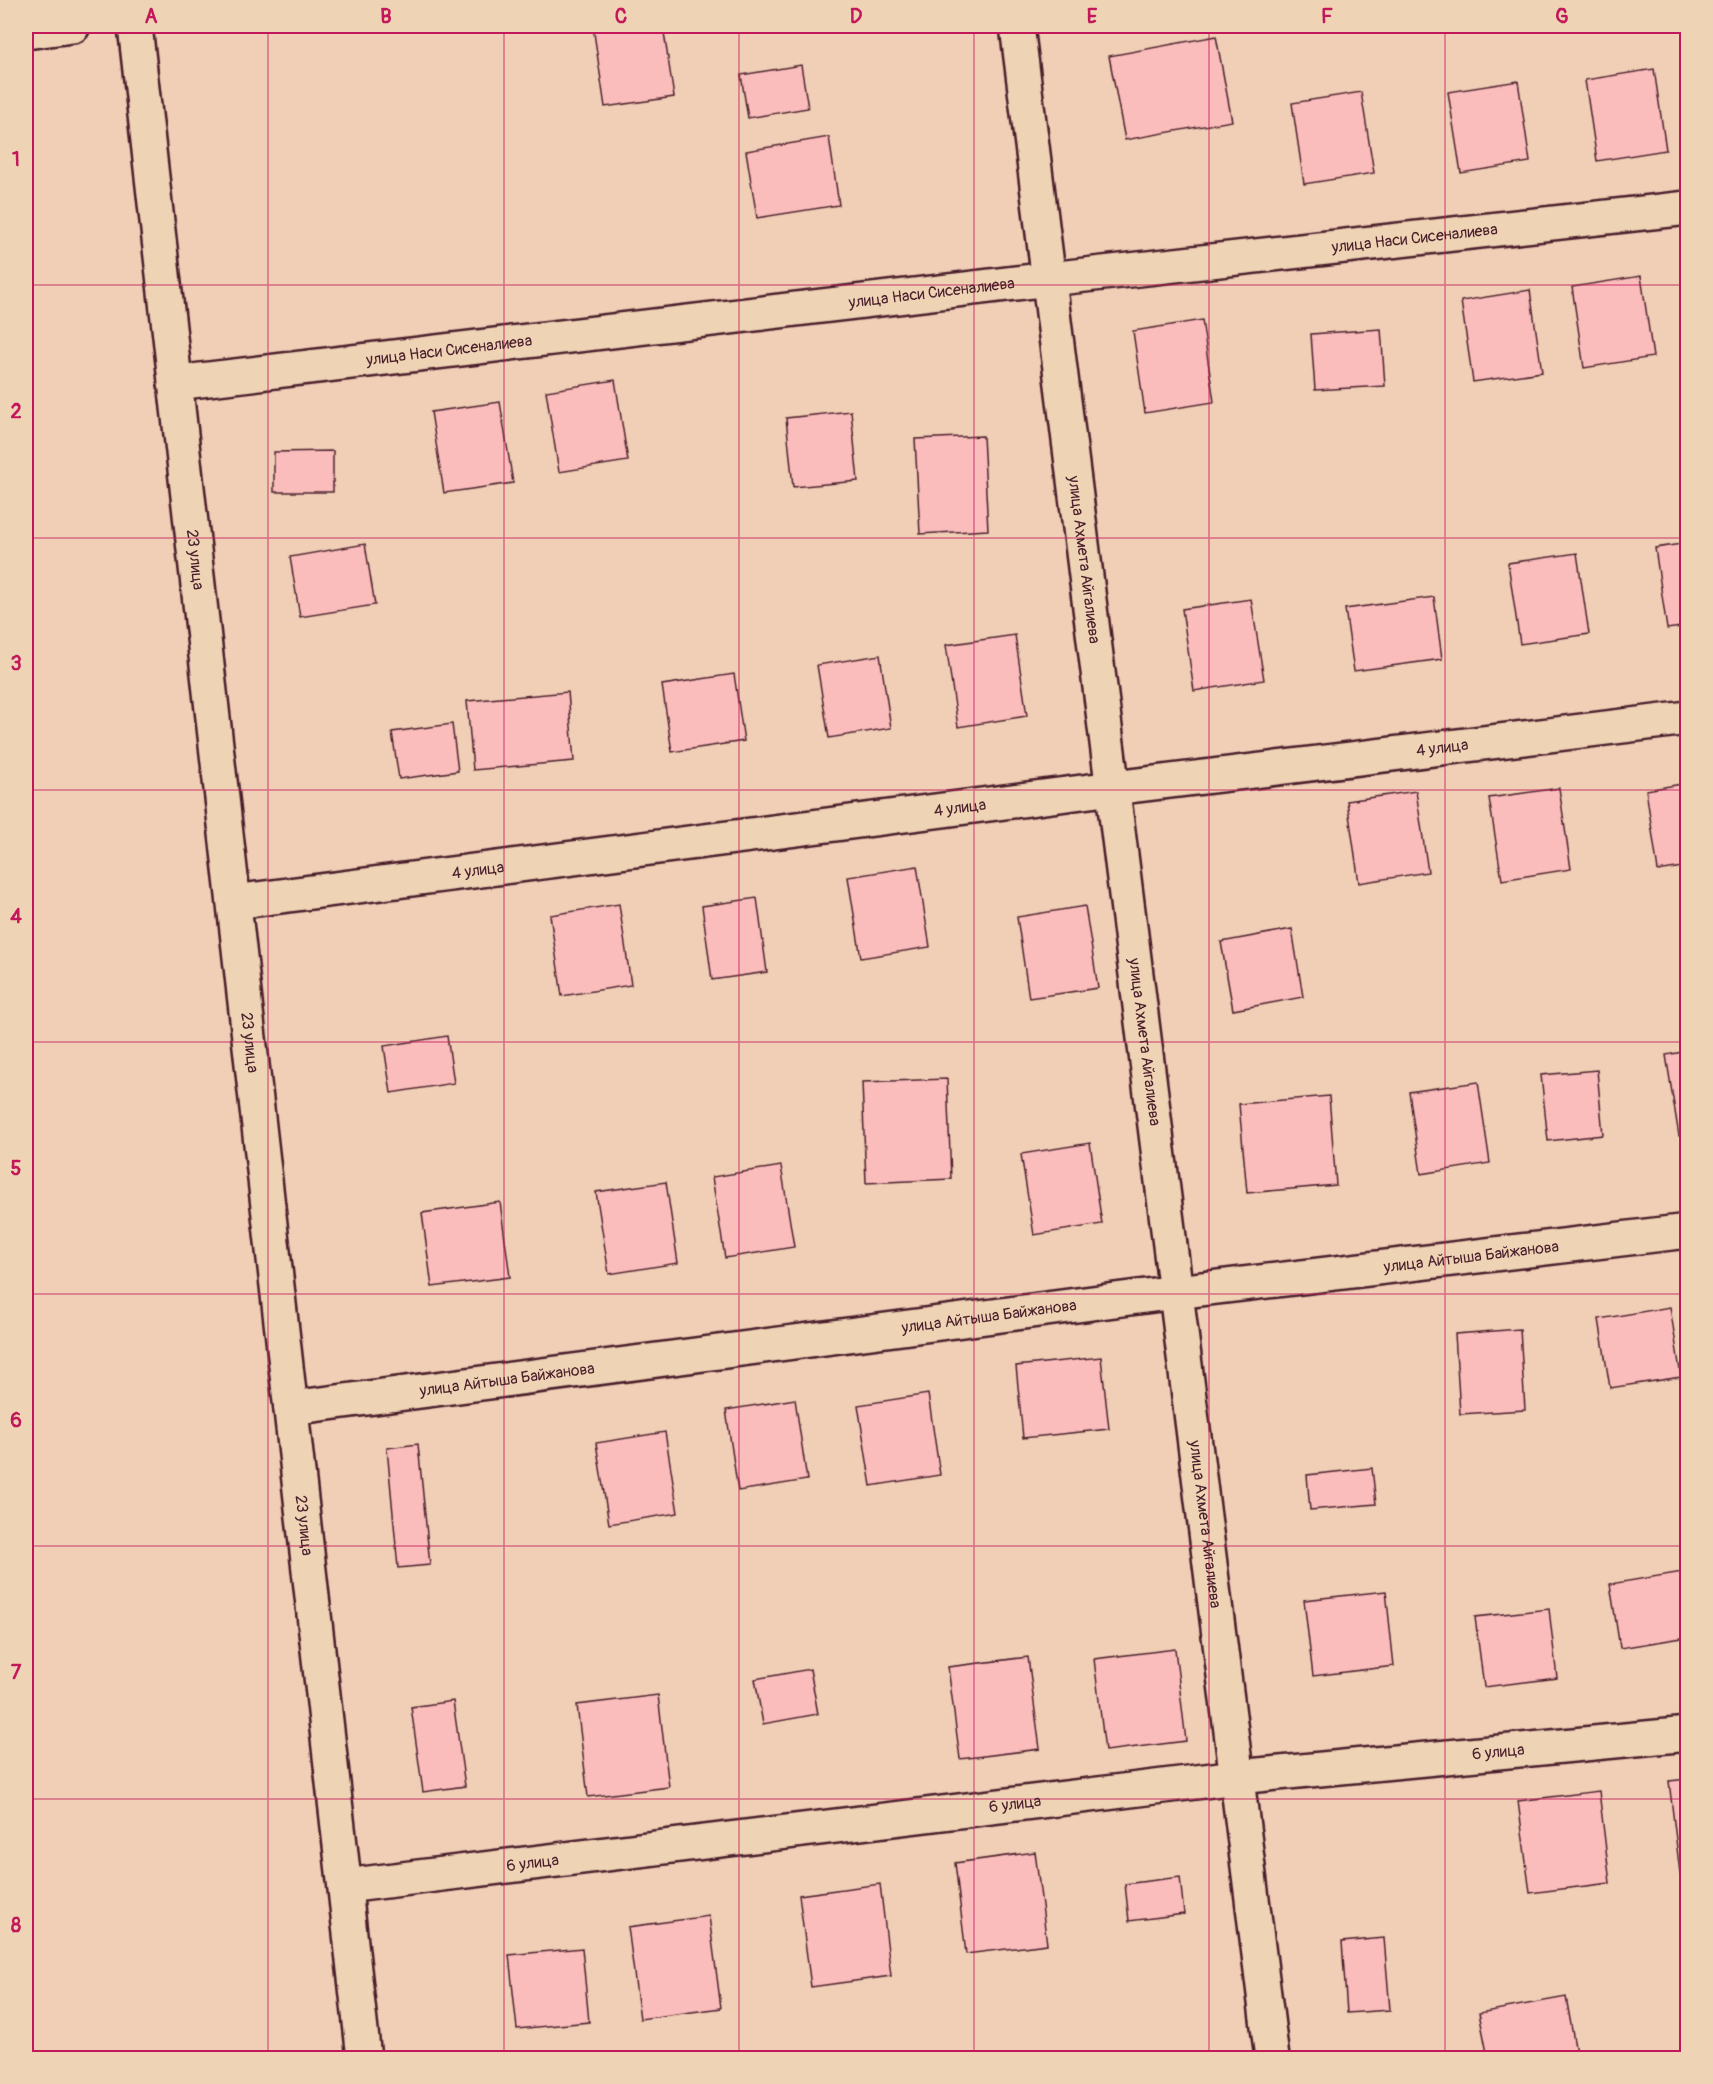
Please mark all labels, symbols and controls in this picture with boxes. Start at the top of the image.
text: A [145,4,158,29]
text: B [380,4,392,29]
text: C [615,4,627,29]
text: D [850,4,863,29]
text: E [1087,4,1098,29]
text: F [1321,4,1333,29]
text: G [1555,4,1569,29]
text: 1 [12,147,20,172]
street label: улица Наси Сисеналиева [1330,219,1499,258]
street label: улица Наси Сисеналиева [847,273,1016,313]
street label: улица Наси Сисеналиева [364,331,533,370]
text: 2 [10,399,22,424]
street label: улица Ахмета Айгалиева [1063,474,1104,645]
street label: 23 улица [182,528,208,591]
text: 3 [10,651,22,676]
street label: 4 улица [1415,735,1470,761]
street label: 4 улица [933,795,987,821]
street label: 4 улица [451,857,505,884]
text: 4 [10,904,22,929]
street label: улица Ахмета Айгалиева [1124,956,1165,1127]
street label: 23 улица [236,1011,263,1074]
text: 5 [11,1156,22,1181]
street label: улица Айтыша Байжанова [1382,1236,1560,1277]
street label: улица Айтыша Байжанова [899,1295,1078,1338]
street label: улица Айтыша Байжанова [417,1358,596,1401]
text: 6 [10,1408,22,1433]
street label: улица Ахмета Айгалиева [1184,1438,1225,1609]
street label: 23 улица [291,1494,317,1557]
text: 7 [11,1660,22,1685]
street label: 6 улица [1471,1740,1525,1765]
street label: 6 улица [988,1791,1042,1817]
street label: 6 улица [505,1850,560,1876]
text: 8 [11,1913,21,1938]

